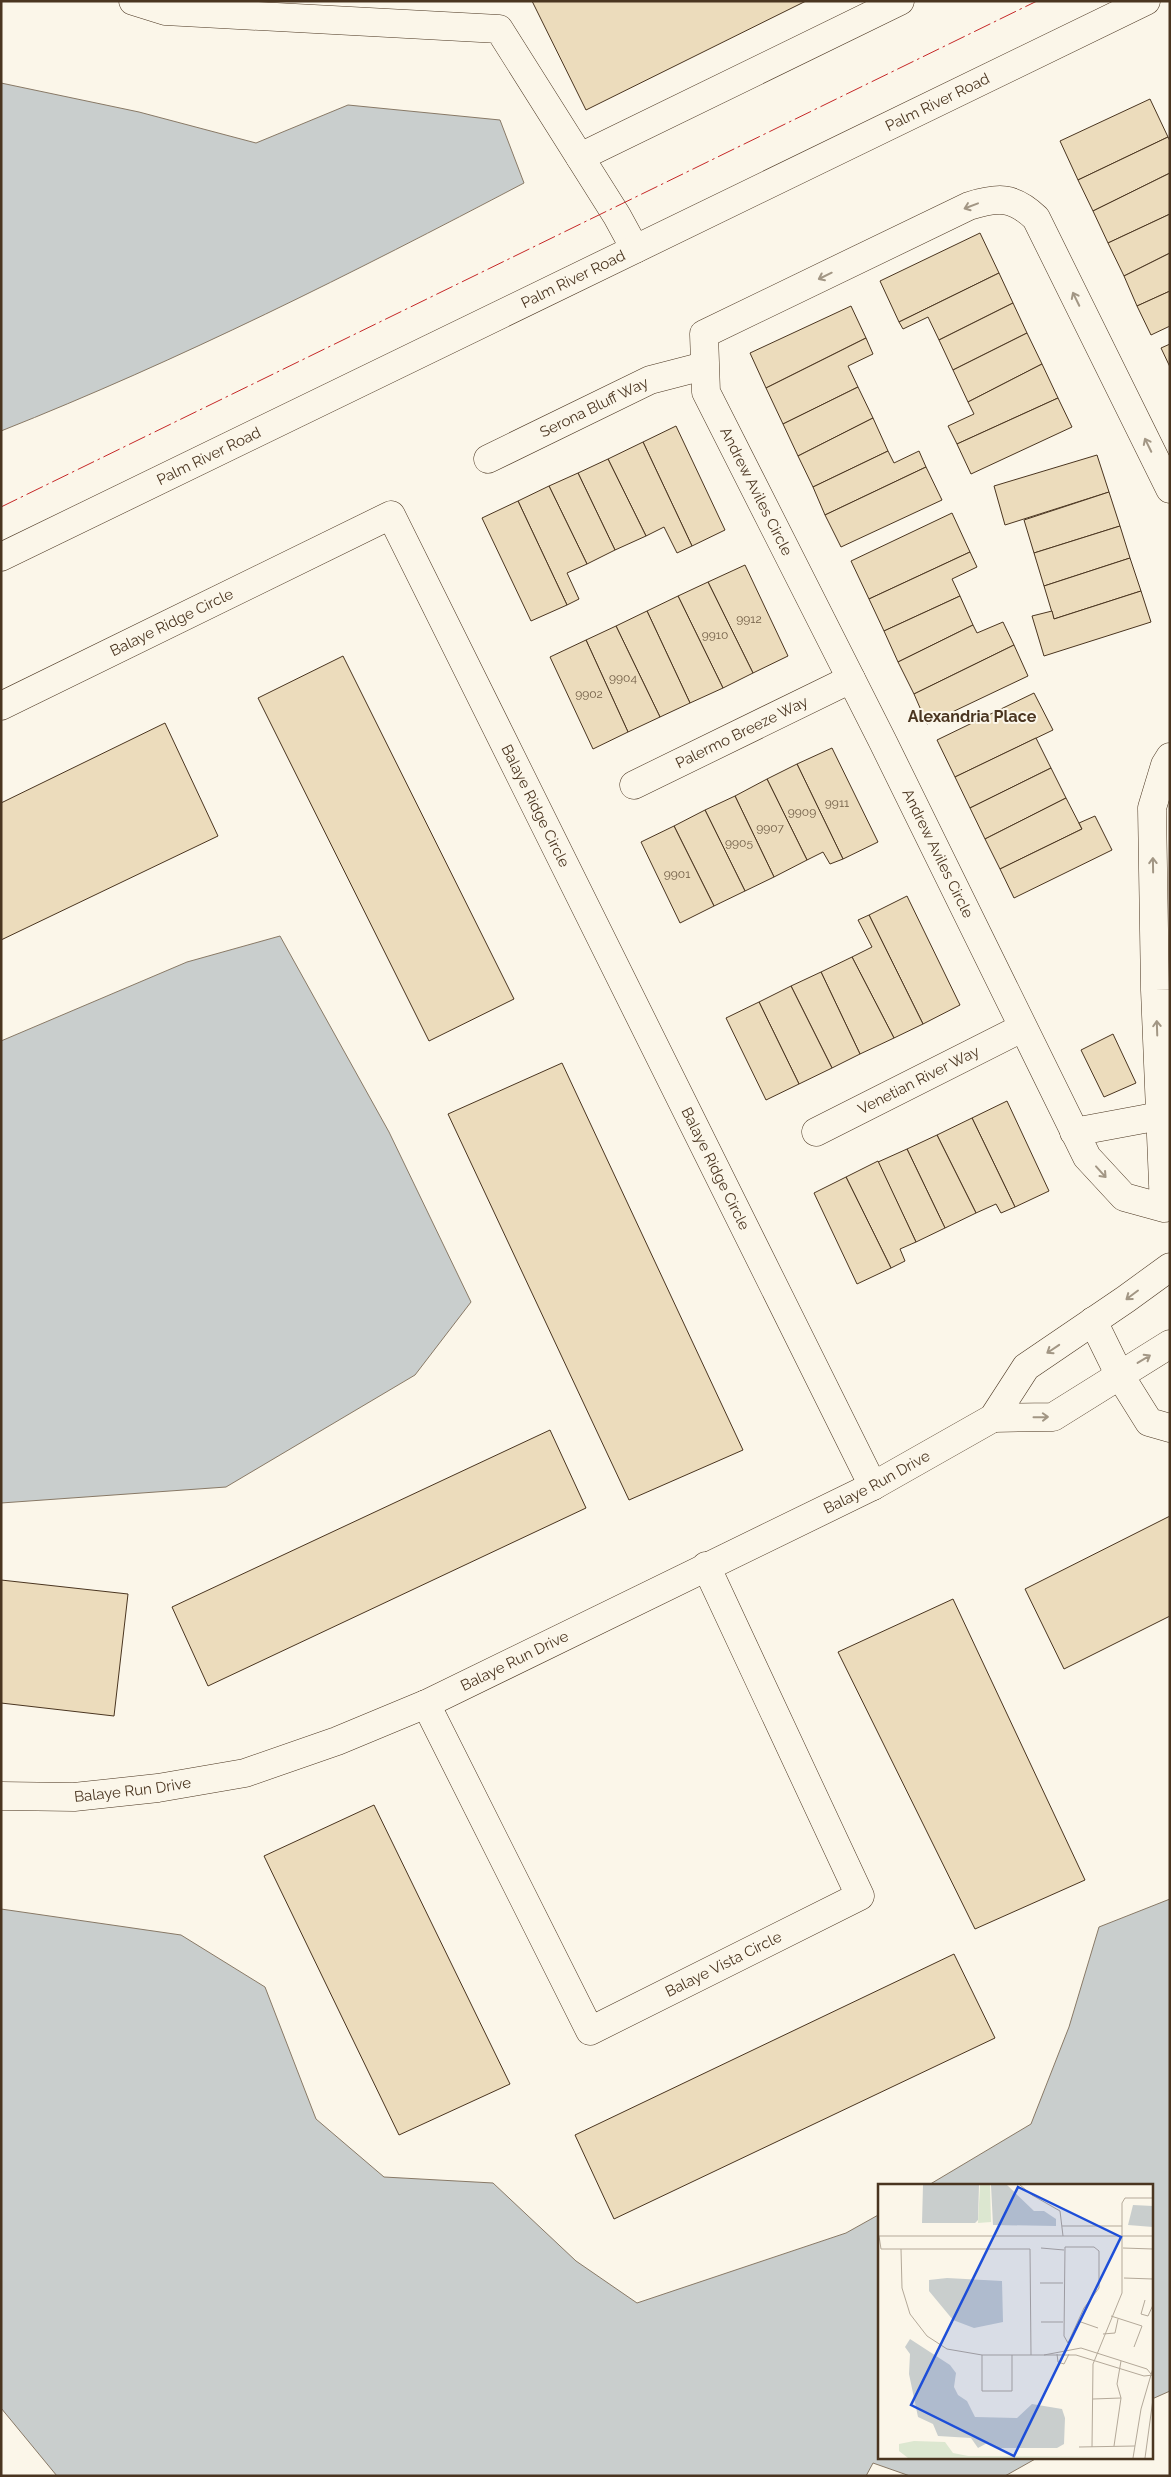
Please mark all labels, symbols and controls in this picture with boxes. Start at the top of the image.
street label: Palm River Road [882,69,992,135]
one-way arrow [964,202,980,211]
street label: Palm River Road [518,246,628,312]
one-way arrow [818,272,833,281]
one-way arrow [1071,292,1081,307]
street label: Serona Bluff Way [537,373,651,441]
street label: Palm River Road [154,423,264,489]
street label: Andrew Aviles Circle [716,424,796,559]
one-way arrow [1143,438,1152,453]
street label: Balaye Ridge Circle [107,585,236,660]
house number: 9912 [736,612,762,626]
house number: 9910 [702,628,728,642]
house number: 9904 [609,671,637,685]
house number: 9902 [575,687,603,701]
street label: Palermo Breeze Way [673,692,811,772]
district label: Alexandria Place [908,707,1037,726]
street label: Balaye Ridge Circle [497,742,573,870]
street label: Andrew Aviles Circle [898,786,977,921]
house number: 9911 [825,796,849,810]
house number: 9909 [788,805,816,819]
house number: 9907 [756,821,784,835]
house number: 9905 [725,836,753,850]
one-way arrow [1148,858,1158,874]
house number: 9901 [664,867,690,881]
one-way arrow [1152,1020,1161,1036]
street label: Venetian River Way [855,1042,982,1118]
street label: Balaye Ridge Circle [677,1104,754,1233]
one-way arrow [1095,1166,1107,1179]
one-way arrow [1125,1290,1139,1300]
one-way arrow [1046,1344,1060,1354]
one-way arrow [1137,1353,1151,1363]
one-way arrow [1032,1412,1049,1422]
street label: Balaye Run Drive [821,1447,933,1518]
street label: Balaye Run Drive [458,1627,572,1695]
street label: Balaye Run Drive [73,1773,193,1806]
street label: Balaye Vista Circle [662,1928,785,2001]
inset map [878,2184,1154,2460]

